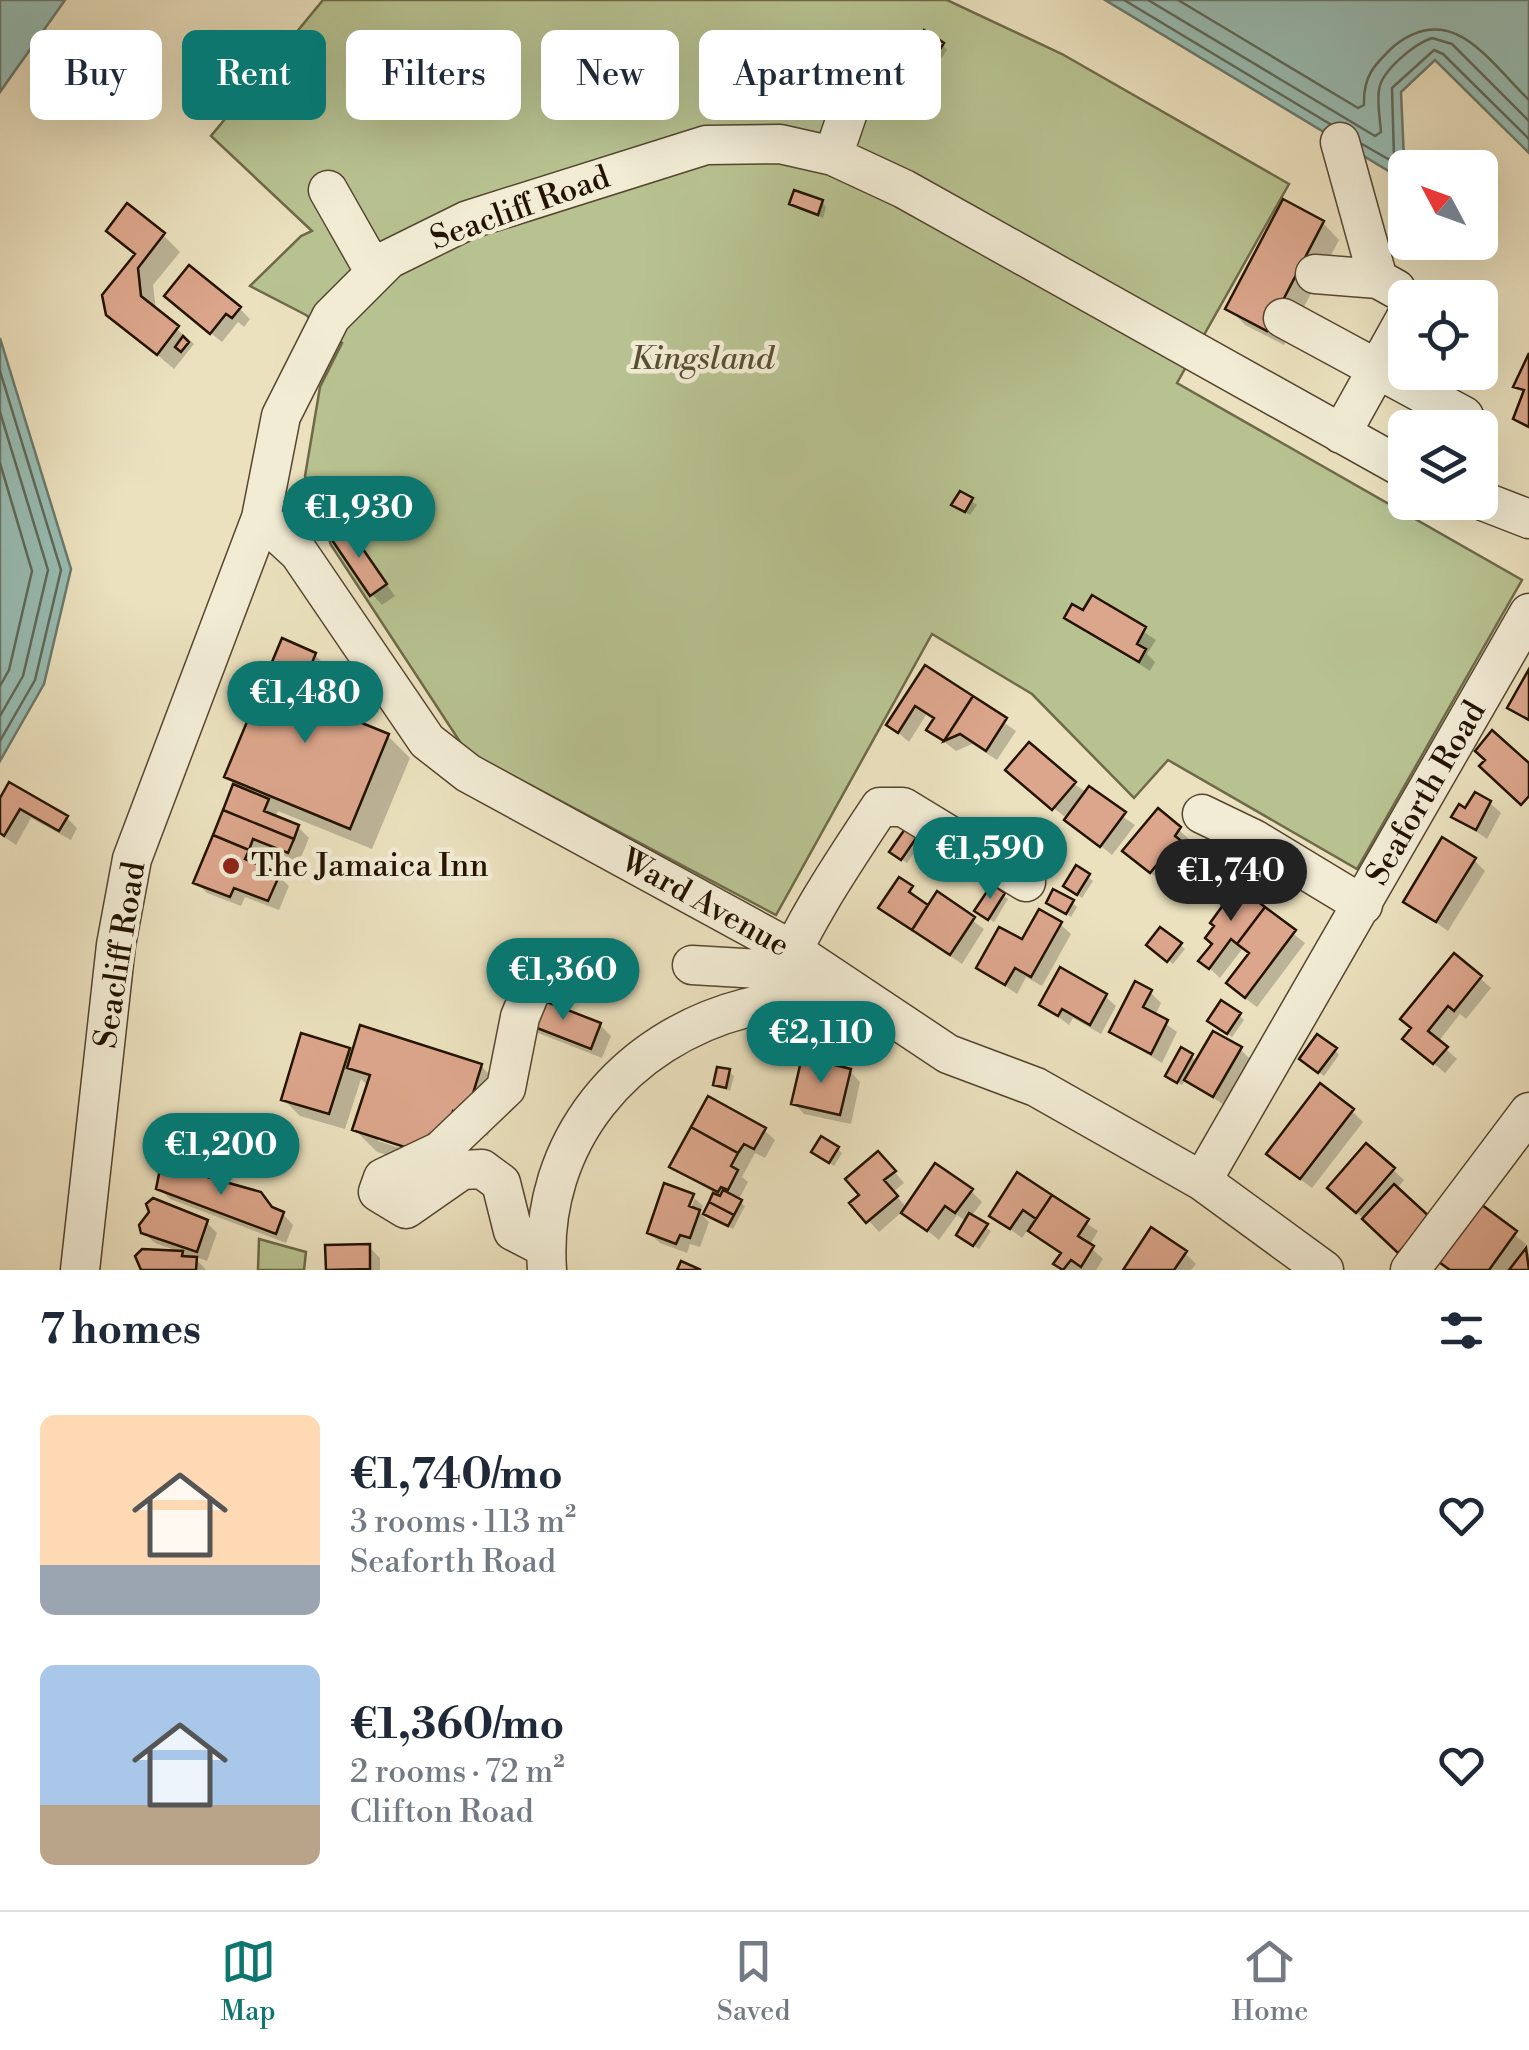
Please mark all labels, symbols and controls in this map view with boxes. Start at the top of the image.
chip: Buy [30,30,162,120]
chip: Rent [182,30,326,120]
chip: Filters [346,30,521,120]
chip: New [541,30,679,120]
chip: Apartment [699,30,941,120]
north arrow [1388,150,1498,260]
map controls [1388,150,1498,520]
street label: Seacliff Road [425,157,615,259]
button: locate [1388,280,1498,390]
park label: Kingsland [630,339,776,379]
button: layers [1388,410,1498,520]
pin: €1,930 [278,476,440,561]
text: €1,930 [304,488,414,528]
pin: €1,480 [224,661,386,746]
text: €1,480 [249,673,361,713]
street label: Seaforth Road [1357,694,1495,892]
pin: €1,590 [909,817,1071,902]
text: €1,590 [935,829,1045,869]
pin: €1,740 [1150,839,1312,924]
street label: Ward Avenue [613,840,796,966]
place label: The Jamaica Inn [251,846,489,886]
text: €1,740 [1177,851,1285,891]
marker: The Jamaica Inn [220,855,242,877]
street label: Seacliff Road [86,859,154,1051]
pin: €1,360 [482,938,644,1023]
text: €1,360 [508,950,618,990]
pin: €2,110 [740,1001,902,1086]
text: €2,110 [768,1013,874,1053]
pin: €1,200 [140,1113,302,1198]
text: €1,200 [165,1125,277,1165]
icon: filters [1434,1303,1489,1358]
text: 7 homes [40,1304,201,1357]
text: €1,740/mo [350,1449,563,1502]
icon: home [120,1455,240,1575]
icon: heart [1434,1488,1489,1543]
text: 3 rooms · 113 m² [350,1502,576,1542]
text: Seaforth Road [350,1542,556,1582]
text: €1,360/mo [350,1699,564,1752]
icon: home [120,1705,240,1825]
icon: heart [1434,1738,1489,1793]
text: 2 rooms · 72 m² [350,1752,565,1792]
text: Clifton Road [350,1792,534,1832]
tab: Map [221,1934,276,2029]
tab: Saved [717,1934,790,2029]
tab: Home [1232,1934,1308,2029]

